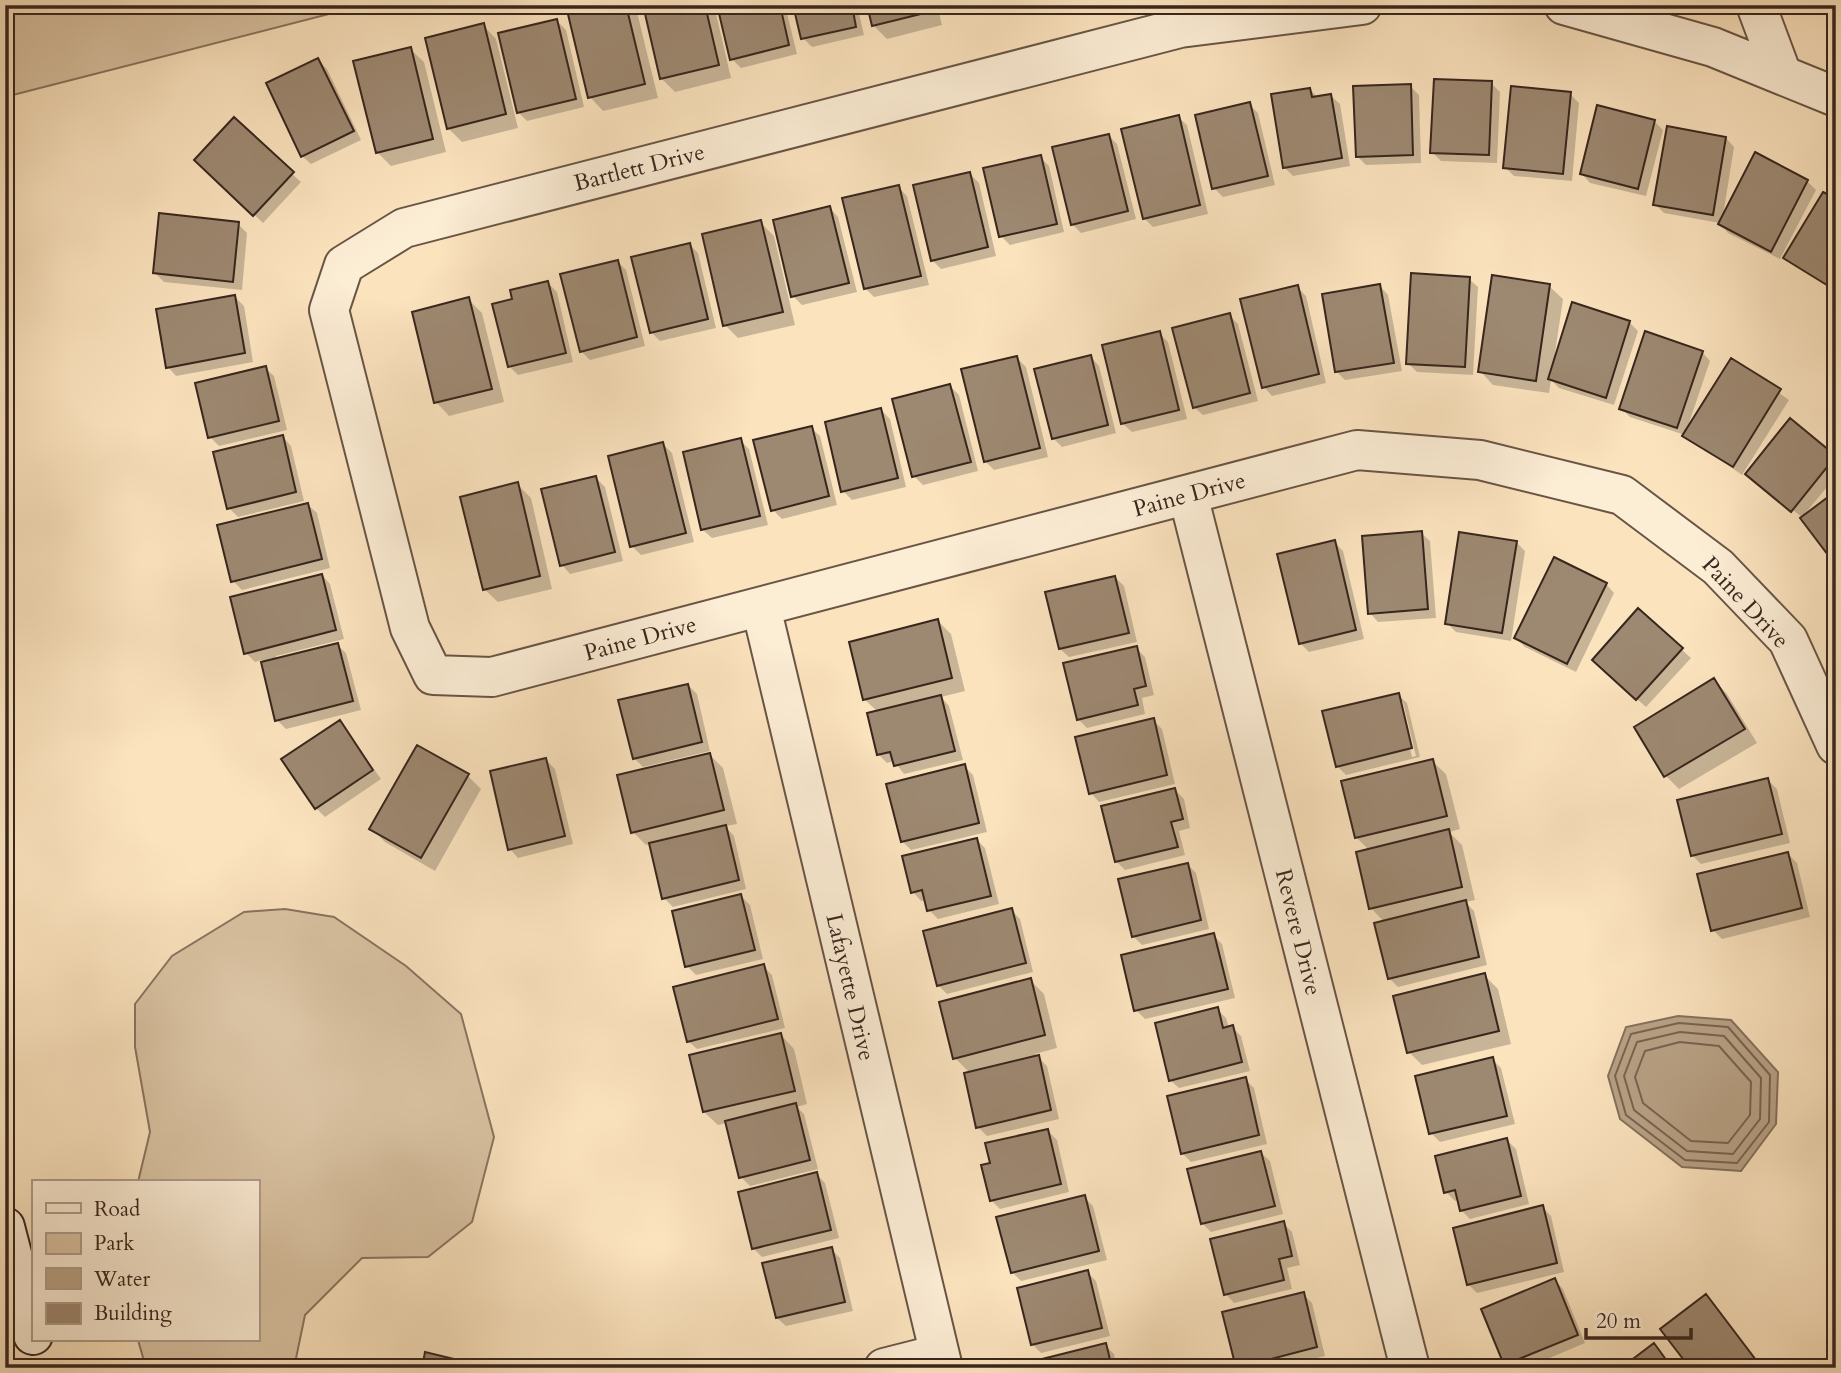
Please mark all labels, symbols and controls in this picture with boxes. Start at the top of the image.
street label: Bartlett Drive [570,136,708,199]
street label: Paine Drive [1129,465,1249,524]
street label: Paine Drive [1695,550,1796,655]
street label: Paine Drive [580,609,700,668]
street label: Revere Drive [1268,866,1329,999]
street label: Lafayette Drive [819,910,883,1064]
legend [32,1180,259,1342]
text: Road [94,1195,140,1224]
text: Park [94,1229,135,1258]
text: Water [93,1265,150,1294]
scale bar [1586,1296,1690,1340]
text: Building [94,1299,172,1328]
text: 20 m [1596,1307,1641,1336]

